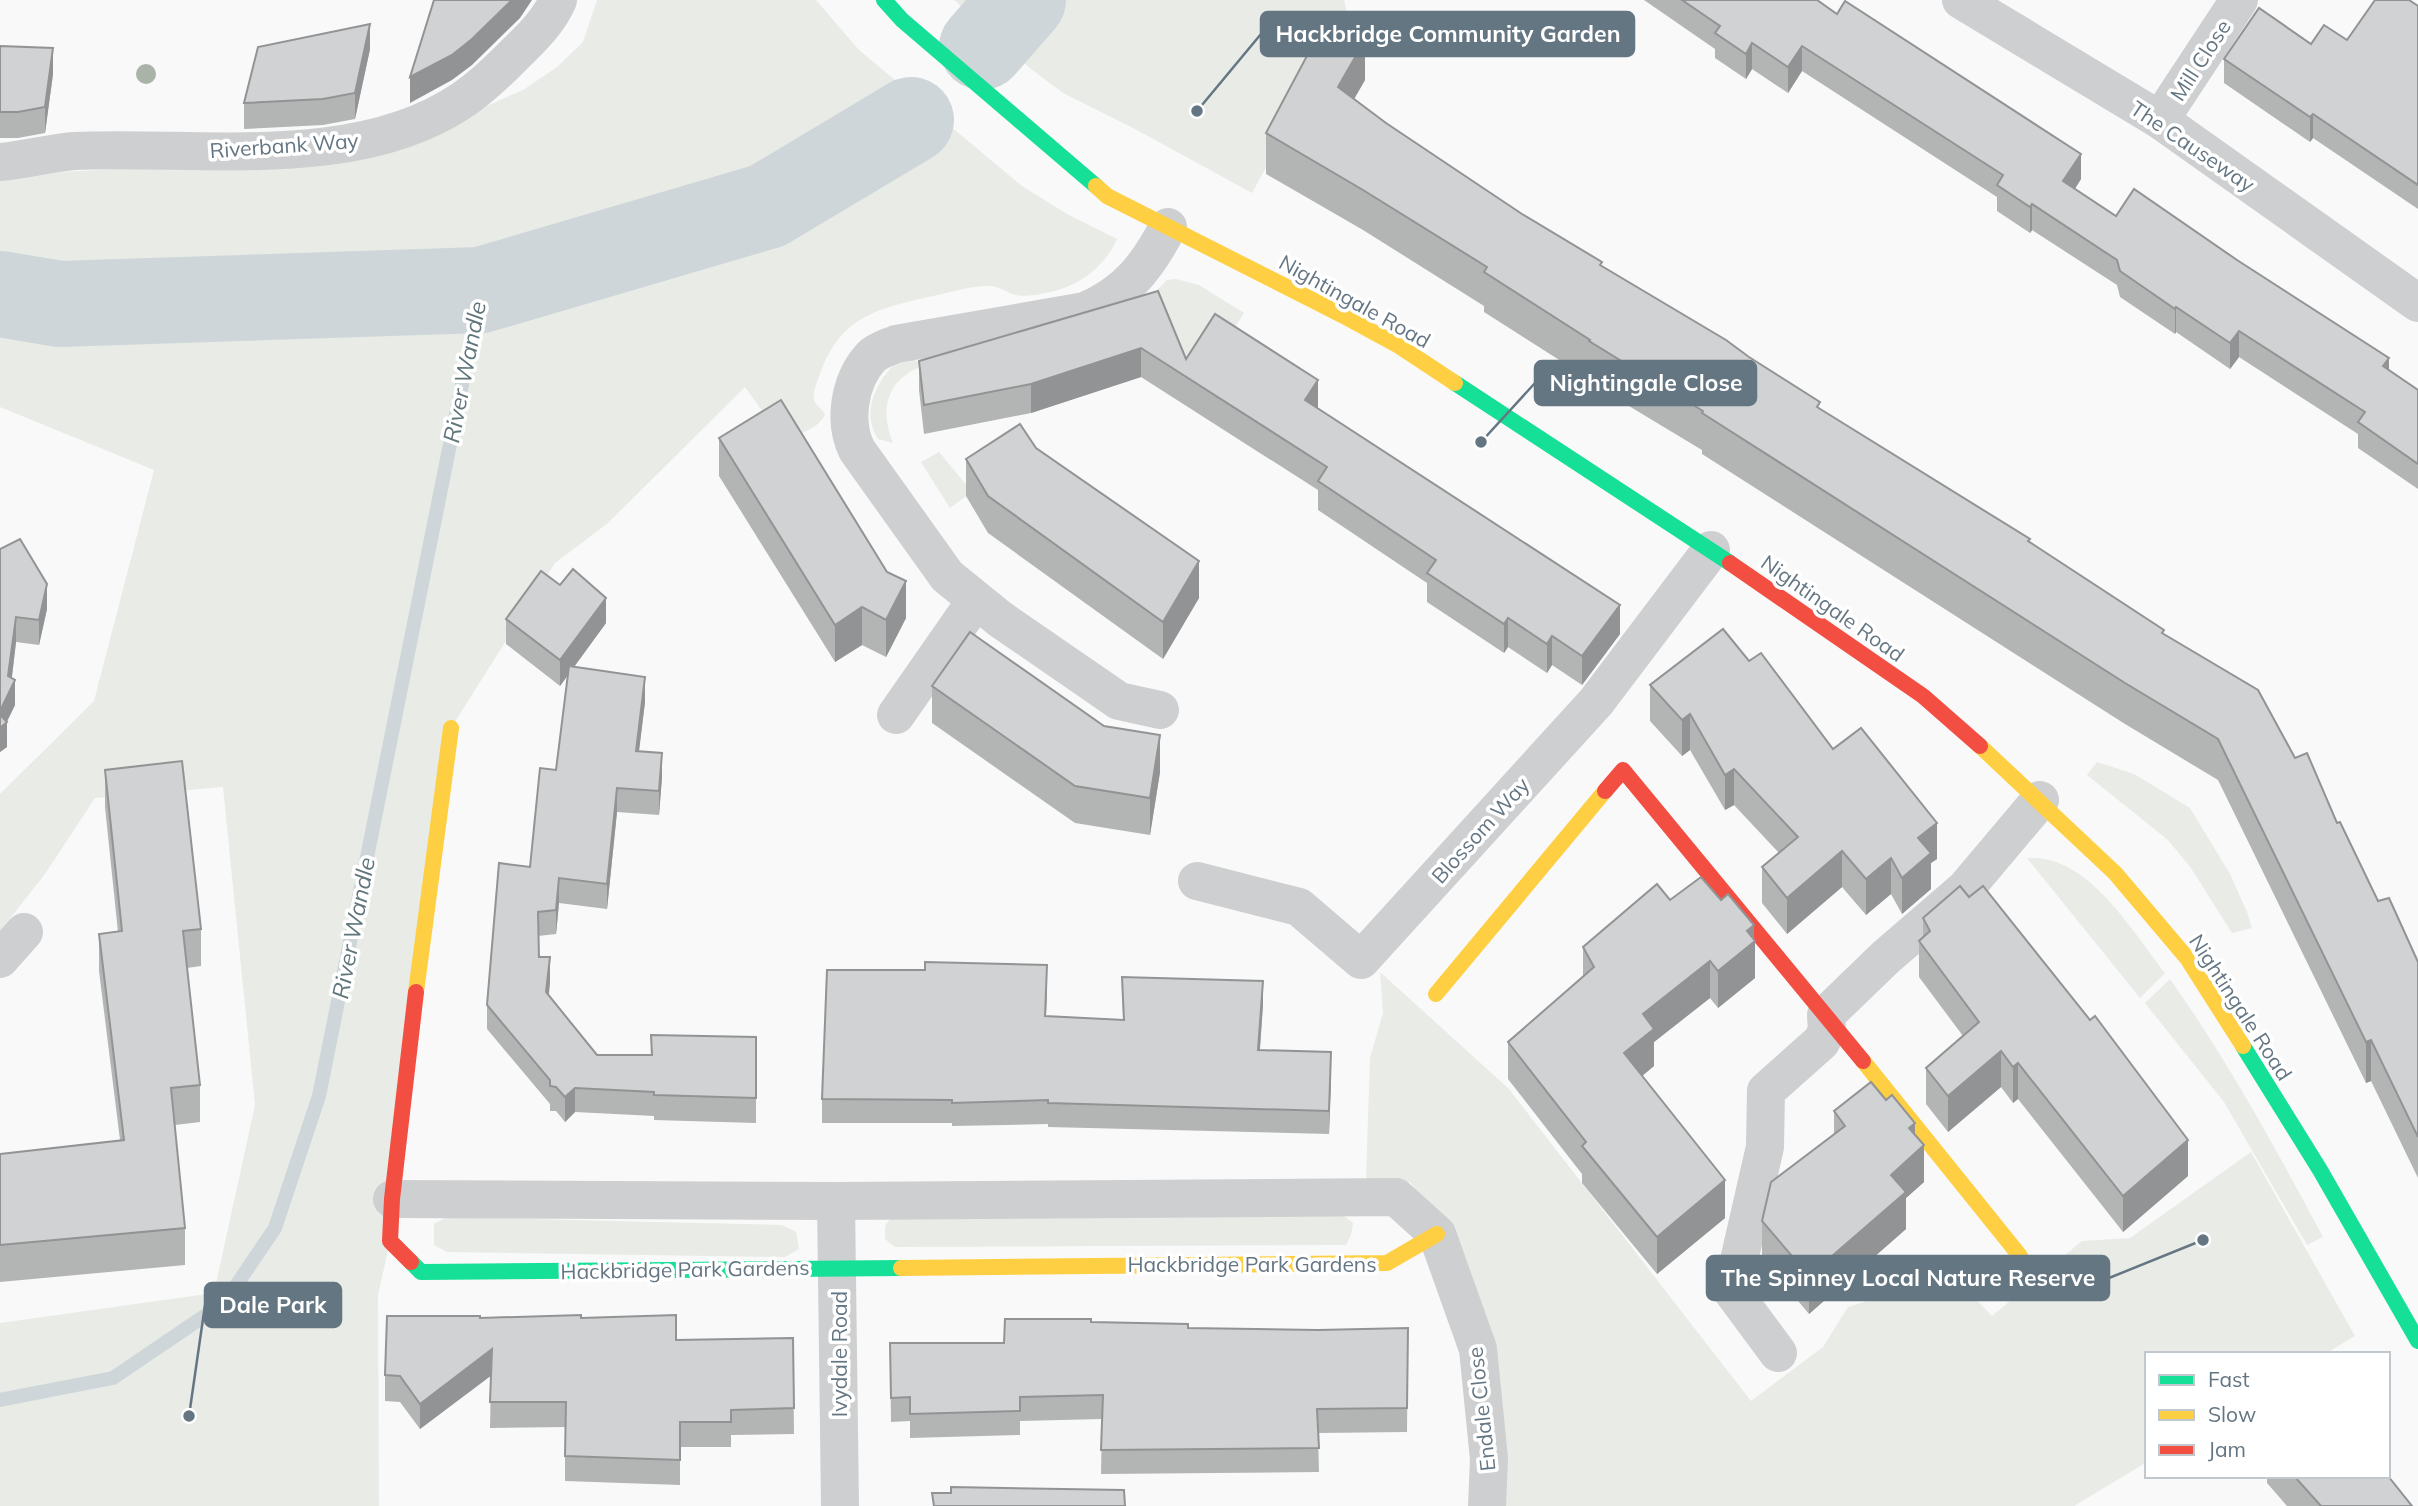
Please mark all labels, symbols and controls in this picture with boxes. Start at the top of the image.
callout: Hackbridge Community Garden [1261,12,1634,56]
street label: Mill Close [2164,14,2236,106]
text: Hackbridge Community Garden [1275,19,1621,48]
street label: The Causeway [2126,95,2260,197]
street label: Riverbank Way [209,127,359,163]
street label: Nightingale Road [1275,249,1435,353]
water label: River Wandle [436,299,492,445]
callout: Nightingale Close [1535,361,1756,405]
text: Nightingale Close [1549,368,1743,397]
street label: Nightingale Road [1756,549,1910,667]
street label: Blossom Way [1426,772,1534,888]
water label: River Wandle [325,855,381,1001]
street label: Nightingale Road [2184,929,2298,1085]
street label: Hackbridge Park Gardens [1127,1251,1377,1277]
street label: Hackbridge Park Gardens [560,1254,810,1284]
callout: The Spinney Local Nature Reserve [1707,1256,2109,1300]
text: The Spinney Local Nature Reserve [1721,1263,2095,1292]
callout: Dale Park [205,1283,341,1327]
text: Dale Park [219,1290,328,1319]
street label: Ivydale Road [826,1291,852,1417]
street label: Endale Close [1462,1346,1500,1472]
legend [2145,1352,2390,1478]
text: Fast [2208,1366,2250,1392]
text: Slow [2208,1401,2256,1427]
text: Jam [2208,1436,2246,1462]

